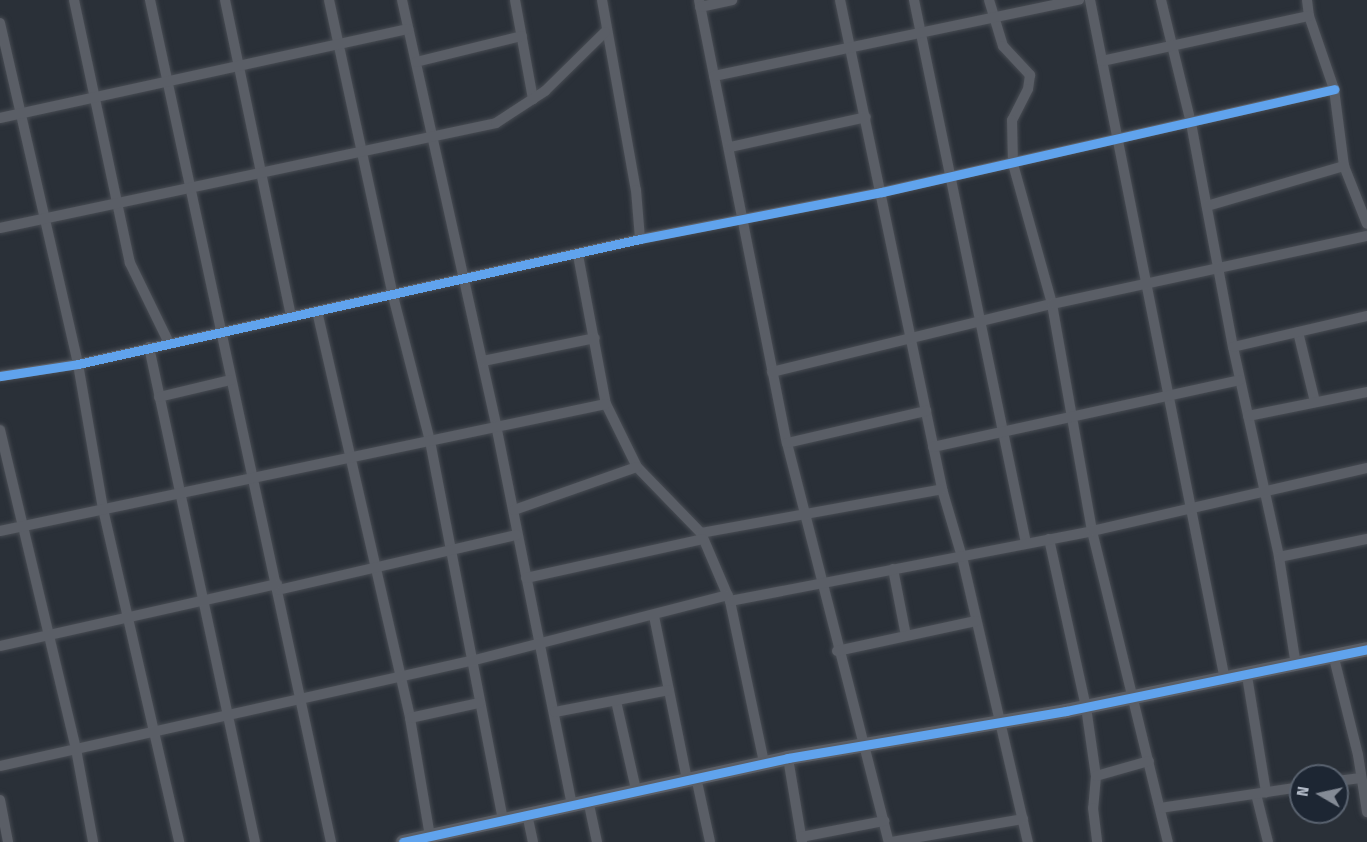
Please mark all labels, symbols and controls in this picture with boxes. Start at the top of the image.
north arrow [1289,764,1349,824]
text: N [1293,785,1313,798]

